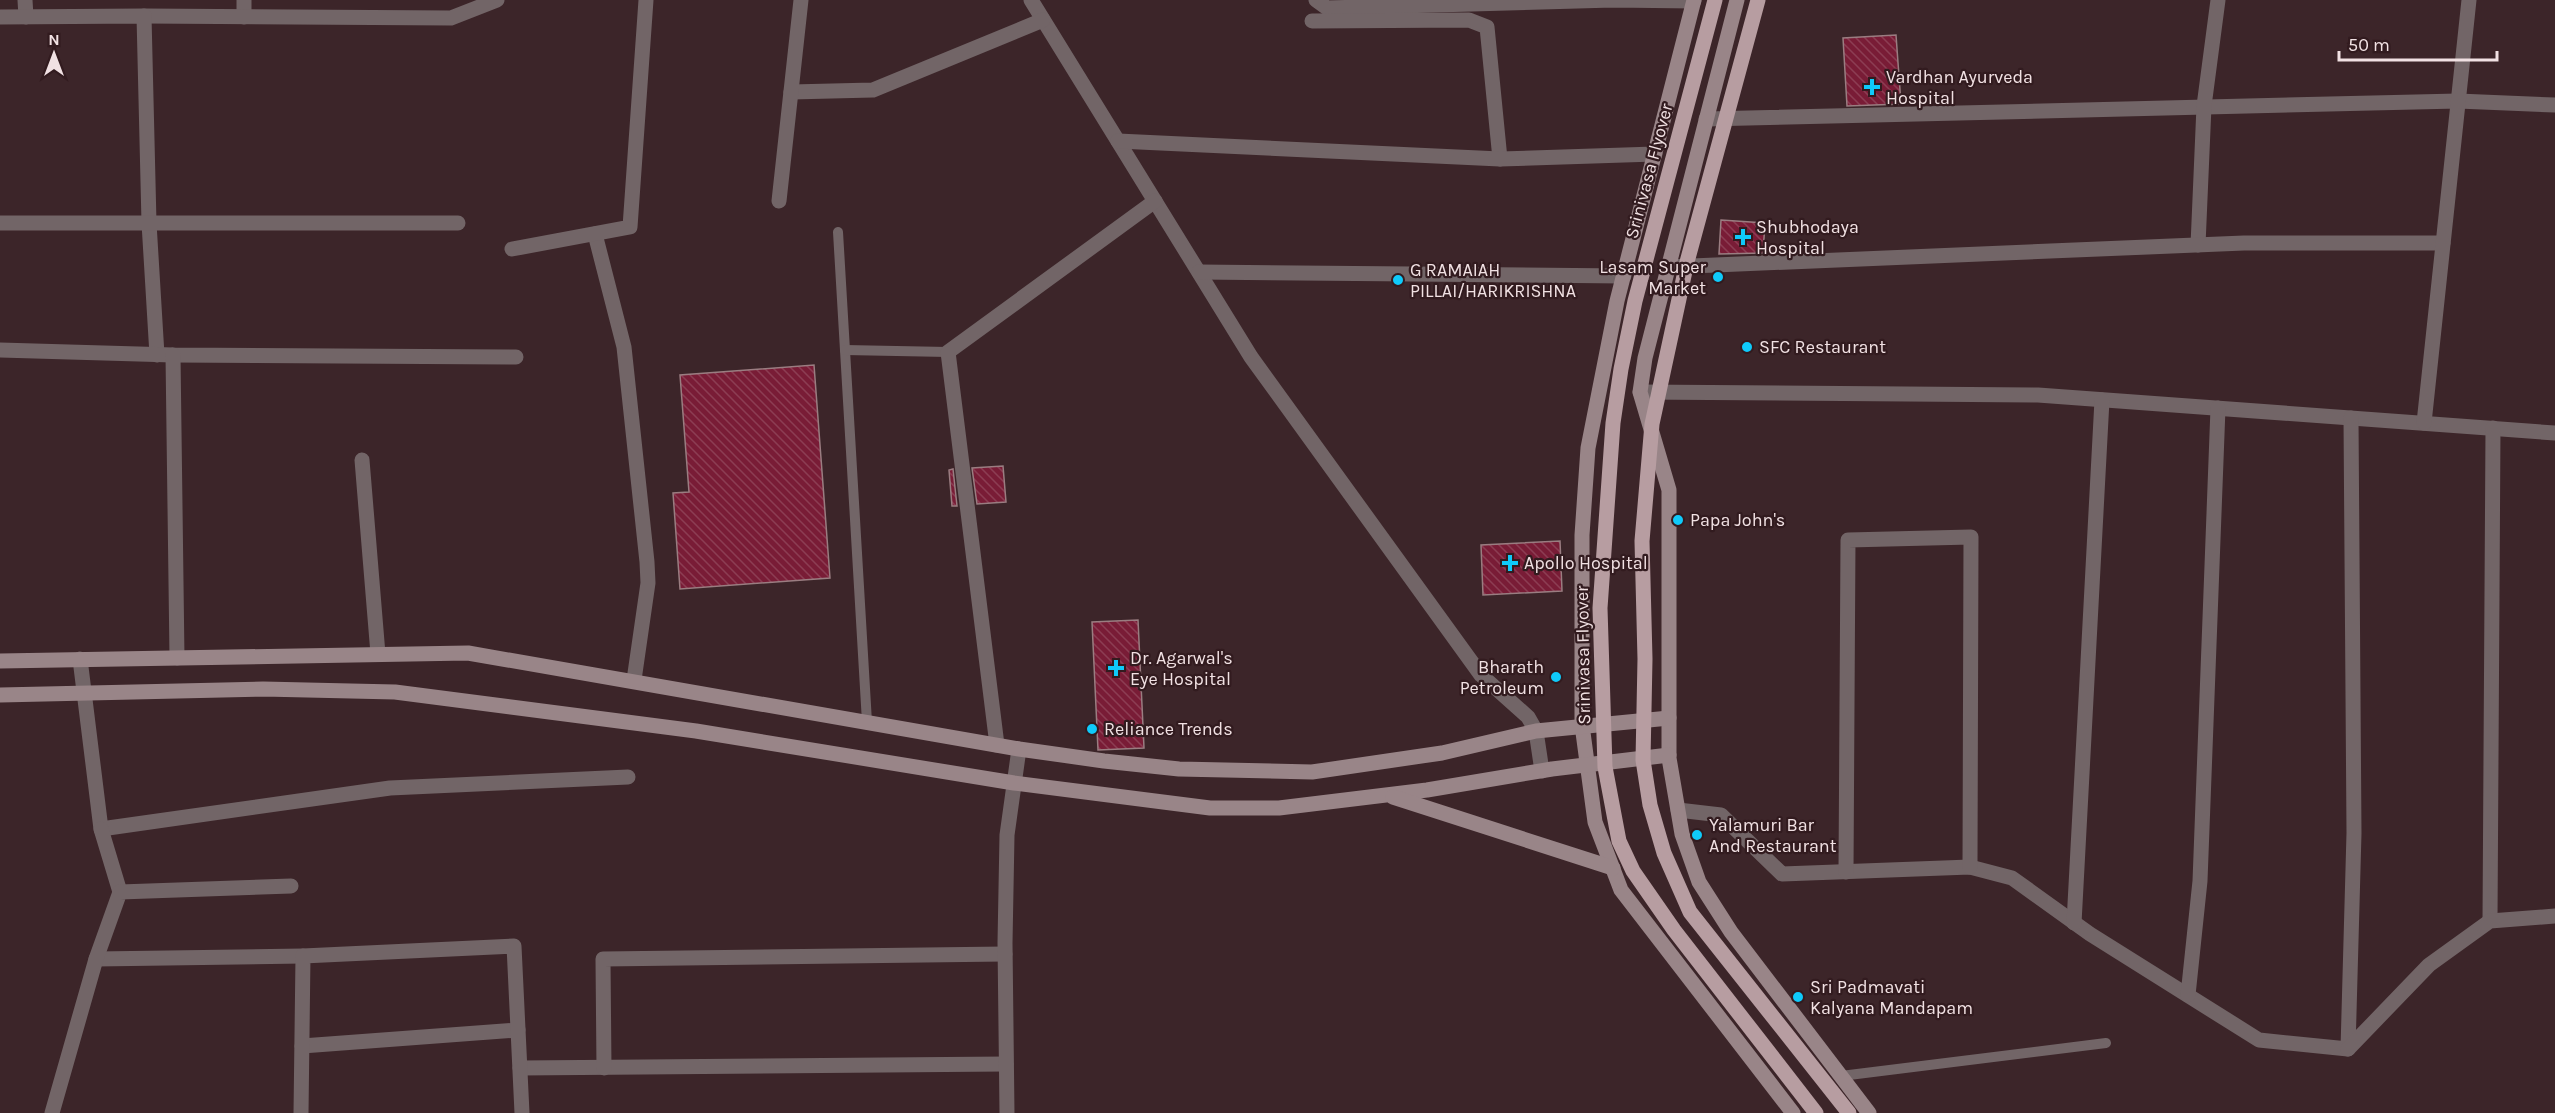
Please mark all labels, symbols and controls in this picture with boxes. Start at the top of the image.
north arrow [24,24,84,84]
scale bar [2339,24,2496,62]
text: N [48,30,60,49]
text: 50 m [2348,34,2390,56]
place label: Vardhan Ayurveda Hospital [1886,66,2033,109]
marker: Vardhan Ayurveda Hospital [1863,78,1881,96]
street label: Srinivasa Flyover [1620,101,1678,241]
place label: Shubhodaya Hospital [1756,216,1859,259]
marker: Shubhodaya Hospital [1734,228,1752,246]
place label: Lasam Super Market [1599,256,1706,299]
place label: G RAMAIAH PILLAI/HARIKRISHNA [1410,259,1576,302]
marker: Lasam Super Market [1711,270,1725,284]
marker: G RAMAIAH PILLAI/HARIKRISHNA [1391,273,1405,287]
place label: SFC Restaurant [1759,336,1886,358]
marker: SFC Restaurant [1740,340,1754,354]
place label: Papa John's [1690,509,1785,531]
marker: Papa John's [1671,513,1685,527]
place label: Apollo Hospital [1524,552,1648,574]
marker: Apollo Hospital [1501,554,1519,572]
street label: Srinivasa Flyover [1571,585,1595,725]
place label: Dr. Agarwal's Eye Hospital [1130,647,1233,690]
place label: Bharath Petroleum [1460,656,1544,699]
marker: Dr. Agarwal's Eye Hospital [1107,659,1125,677]
marker: Bharath Petroleum [1549,670,1563,684]
place label: Reliance Trends [1104,718,1233,740]
marker: Reliance Trends [1085,722,1099,736]
place label: Yalamuri Bar And Restaurant [1709,814,1837,857]
marker: Yalamuri Bar And Restaurant [1690,828,1704,842]
place label: Sri Padmavati Kalyana Mandapam [1810,976,1973,1019]
marker: Sri Padmavati Kalyana Mandapam [1791,990,1805,1004]

